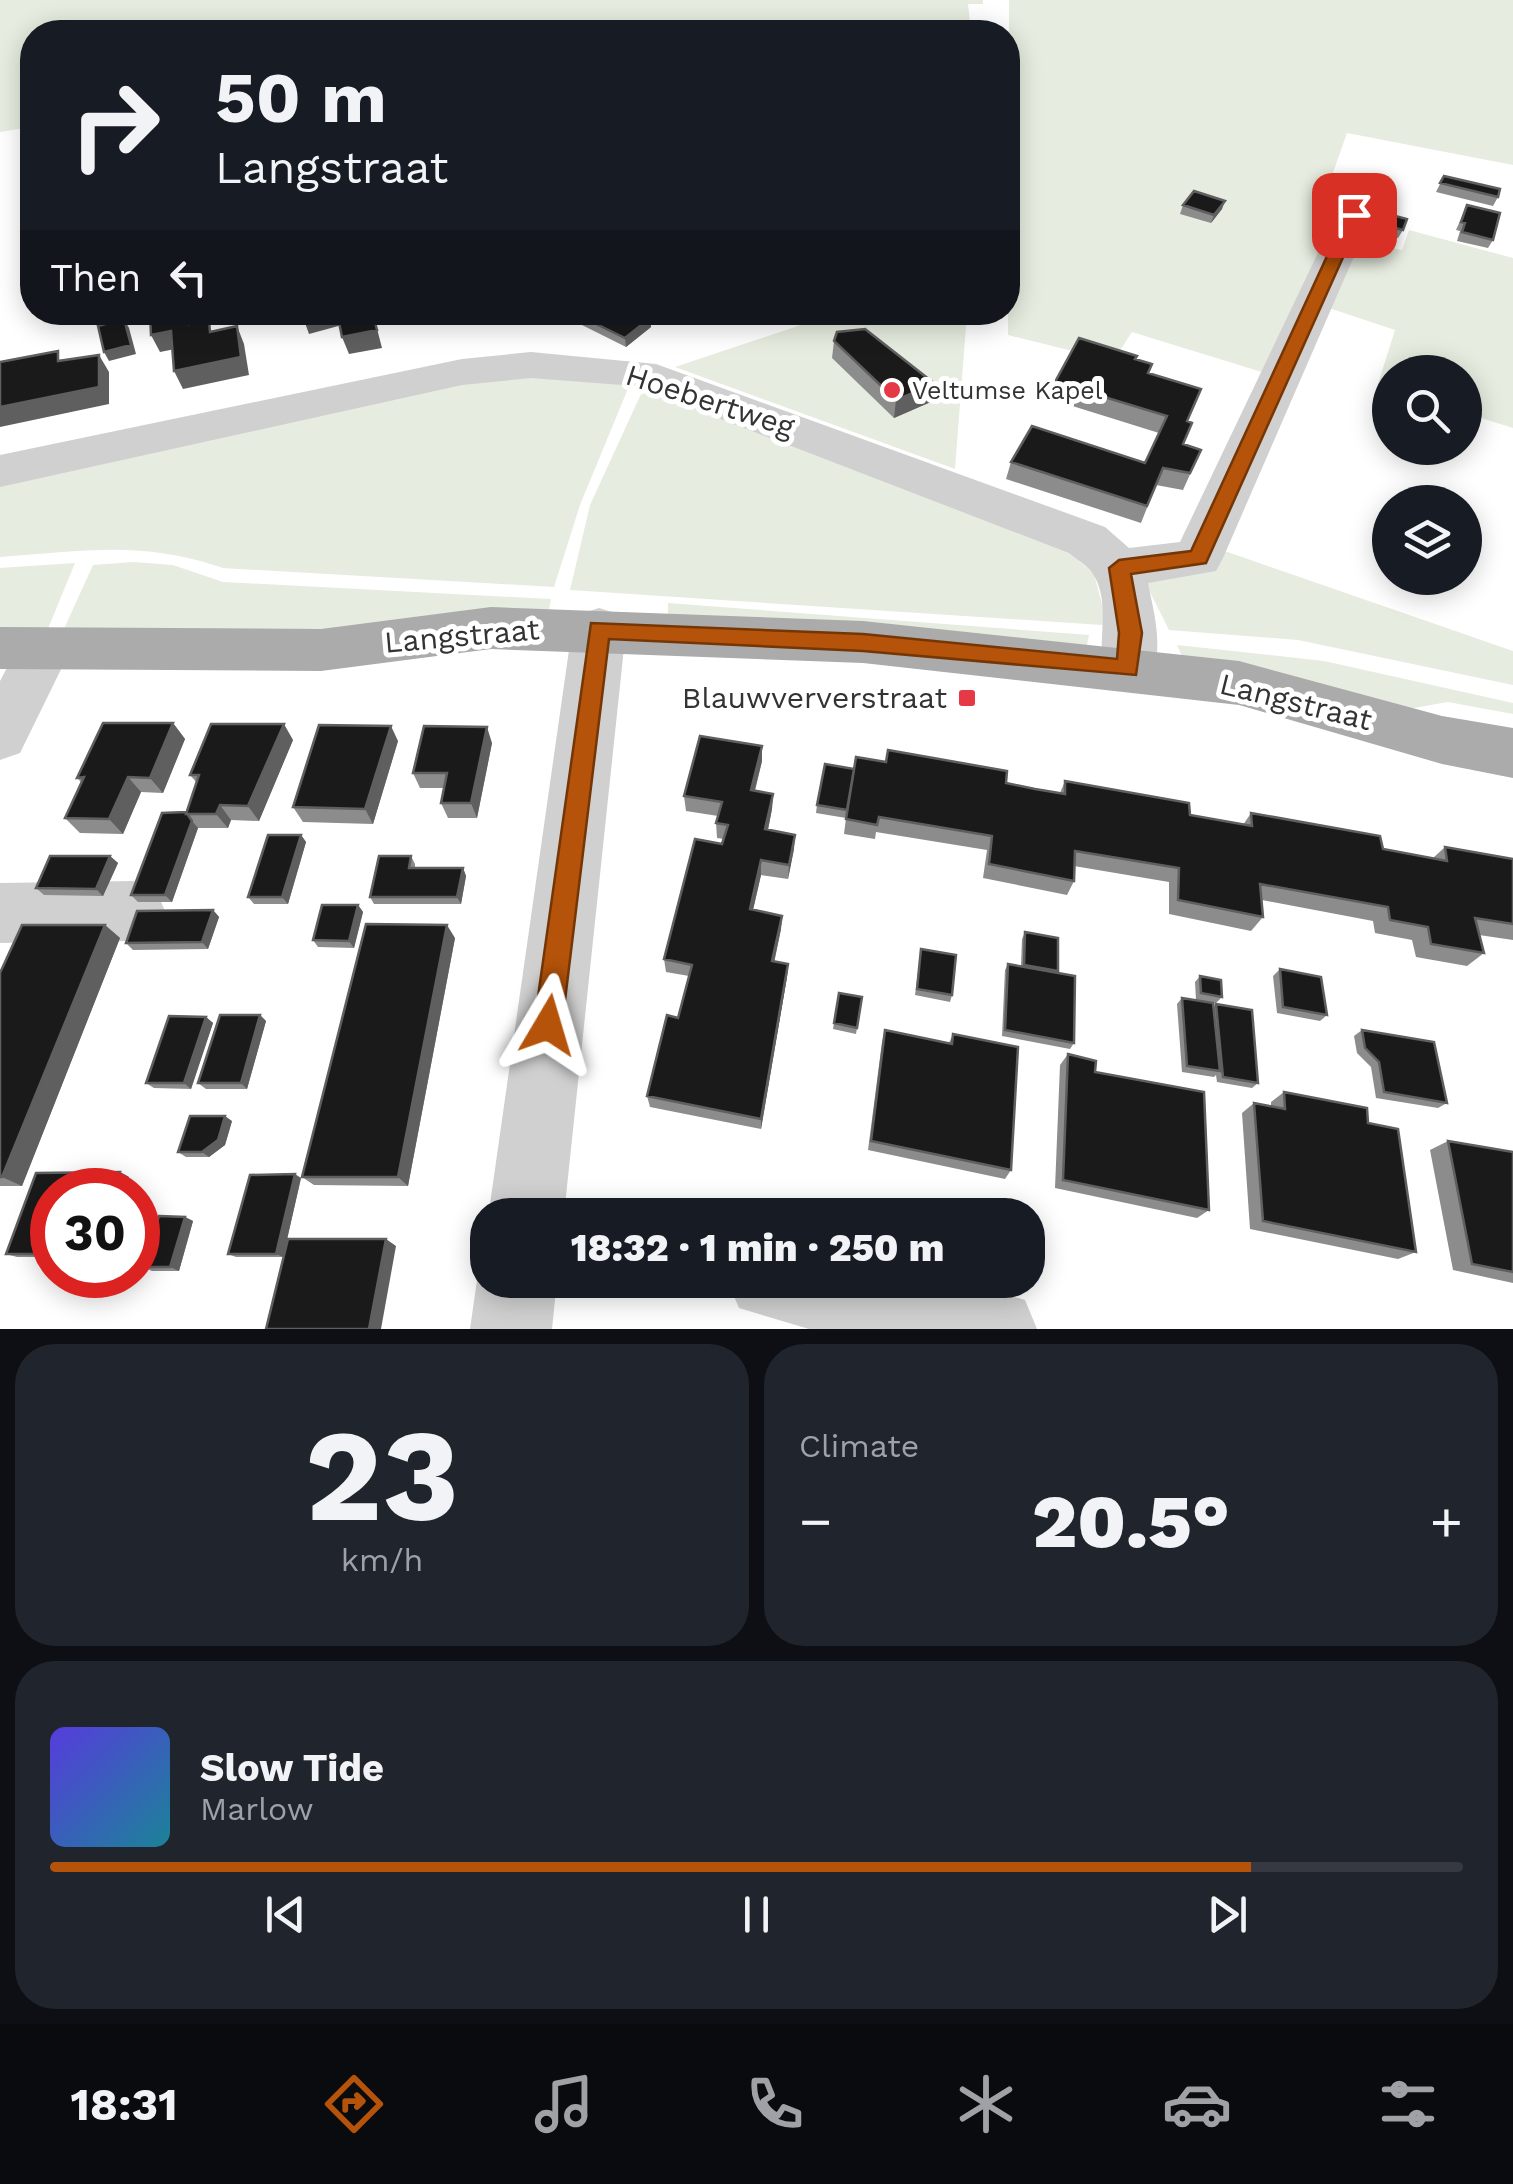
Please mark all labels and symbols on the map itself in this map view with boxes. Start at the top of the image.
pin [1312,173,1397,258]
street label: Hoebertweg [622,357,799,444]
place label: Veltumse Kapel [912,376,1103,405]
marker: Veltumse Kapel [881,379,903,401]
street label: Langstraat [383,611,541,660]
street label: Langstraat [1216,666,1376,737]
place label: Blauwververstraat [682,680,947,715]
marker: Blauwververstraat [956,687,978,709]
position arrow [496,973,600,1077]
speed limit sign: 30 [30,1168,160,1298]

